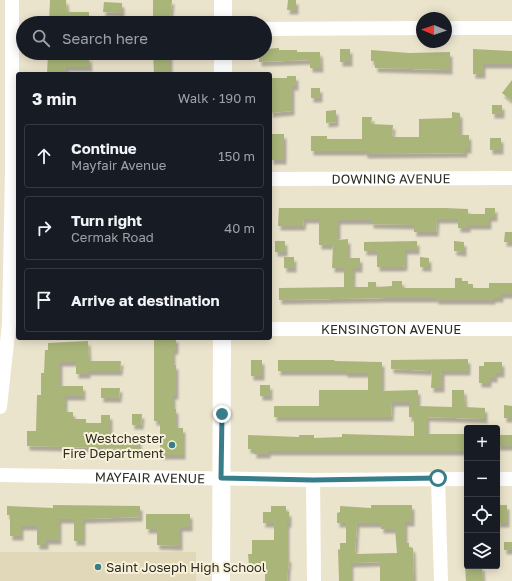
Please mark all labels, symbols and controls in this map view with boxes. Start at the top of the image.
north arrow [416,12,452,48]
search box [16,16,272,60]
icon: search [30,27,52,49]
text: Search here [62,29,148,47]
text: 3 min [32,88,76,109]
text: Walk · 190 m [178,90,256,106]
text: Continue [71,139,137,157]
icon: ahead [33,145,55,167]
text: 150 m [218,148,255,164]
text: Mayfair Avenue [71,157,166,173]
street label: DOWNING AVENUE [332,170,451,187]
text: Turn right [71,211,142,229]
icon: right [33,217,55,239]
text: 40 m [224,220,255,236]
text: Cermak Road [71,229,154,245]
icon: arrive [33,289,55,311]
text: Arrive at destination [71,291,220,309]
street label: KENSINGTON AVENUE [321,321,461,337]
route end [213,405,231,423]
map controls [464,425,500,569]
button: + [464,425,500,461]
place label: Westchester Fire Department [62,430,164,461]
marker: Westchester Fire Department [167,440,177,450]
button: − [464,461,500,497]
street label: MAYFAIR AVENUE [95,469,205,486]
route start [429,469,447,487]
button: locate [464,497,500,533]
button: layers [464,533,500,569]
place label: Saint Joseph High School [106,559,266,575]
marker: Saint Joseph High School [93,562,103,572]

